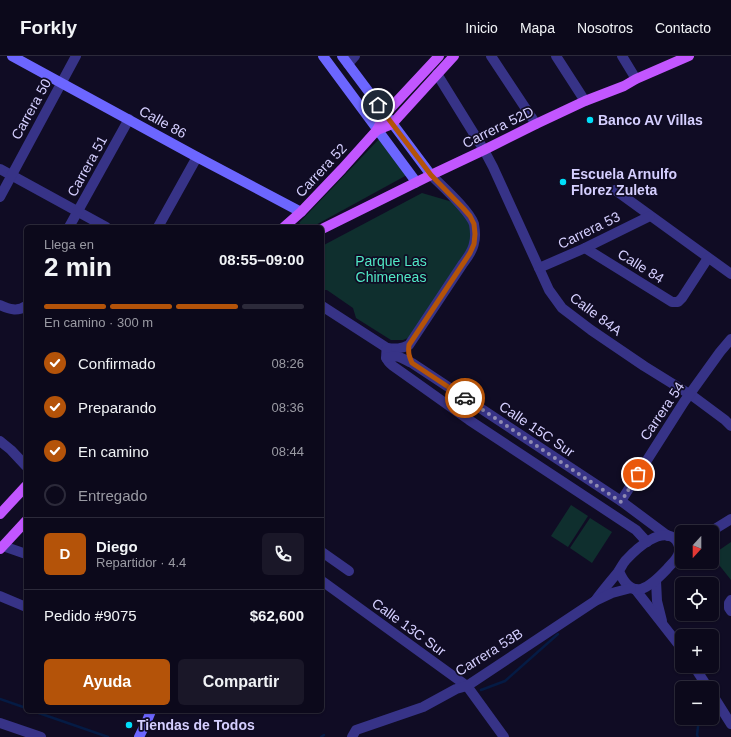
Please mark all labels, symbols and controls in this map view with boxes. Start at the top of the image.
text: Forkly [20,17,77,38]
text: Inicio [465,20,498,36]
text: Mapa [520,20,555,36]
text: Nosotros [577,20,633,36]
text: Contacto [655,20,711,36]
street label: Carrera 50 [8,76,54,142]
pin [361,88,395,122]
icon: home [367,94,389,116]
street label: Calle 86 [137,103,190,142]
street label: Carrera 52D [460,103,536,151]
place label: Banco AV Villas [598,112,703,128]
marker: Banco AV Villas [585,115,595,125]
street label: Carrera 51 [64,133,110,199]
street label: Carrera 52 [292,140,350,200]
place label: Escuela Arnulfo Florez Zuleta [571,166,677,198]
marker: Escuela Arnulfo Florez Zuleta [558,177,568,187]
street label: Carrera 53 [555,208,623,252]
text: Llega en [44,237,94,252]
street label: Calle 84 [615,246,667,287]
text: 08:55–09:00 [219,251,304,268]
text: 2 min [44,252,112,282]
park label: Parque Las Chimeneas [355,253,427,285]
street label: Calle 84A [567,289,626,339]
text: En camino · 300 m [44,315,153,330]
icon: check [44,352,66,374]
text: Confirmado [78,355,156,372]
text: 08:26 [271,356,304,371]
courier [445,378,485,418]
street label: Carrera 54 [637,379,687,443]
icon: car [454,387,476,409]
icon: check [44,396,66,418]
street label: Calle 15C Sur [496,398,578,460]
text: Preparando [78,399,156,416]
text: 08:36 [271,400,304,415]
icon: check [44,440,66,462]
text: En camino [78,443,149,460]
text: 08:44 [271,444,304,459]
pin [621,457,655,491]
icon: bag [627,463,649,485]
text: Entregado [78,487,147,504]
north arrow [675,525,719,569]
map controls [675,525,719,725]
button: phone [262,533,304,575]
text: Diego [96,538,138,555]
text: D [60,545,70,562]
text: Repartidor · 4.4 [96,555,186,570]
button: locate [675,577,719,621]
street label: Calle 13C Sur [369,595,449,659]
text: Pedido #9075 [44,607,137,624]
text: $62,600 [250,607,304,624]
street label: Carrera 53B [452,625,526,679]
button: + [675,629,719,673]
button: Ayuda [44,659,170,705]
button: Compartir [178,659,304,705]
button: − [675,681,719,725]
place label: Tiendas de Todos [137,717,255,733]
marker: Tiendas de Todos [124,720,134,730]

